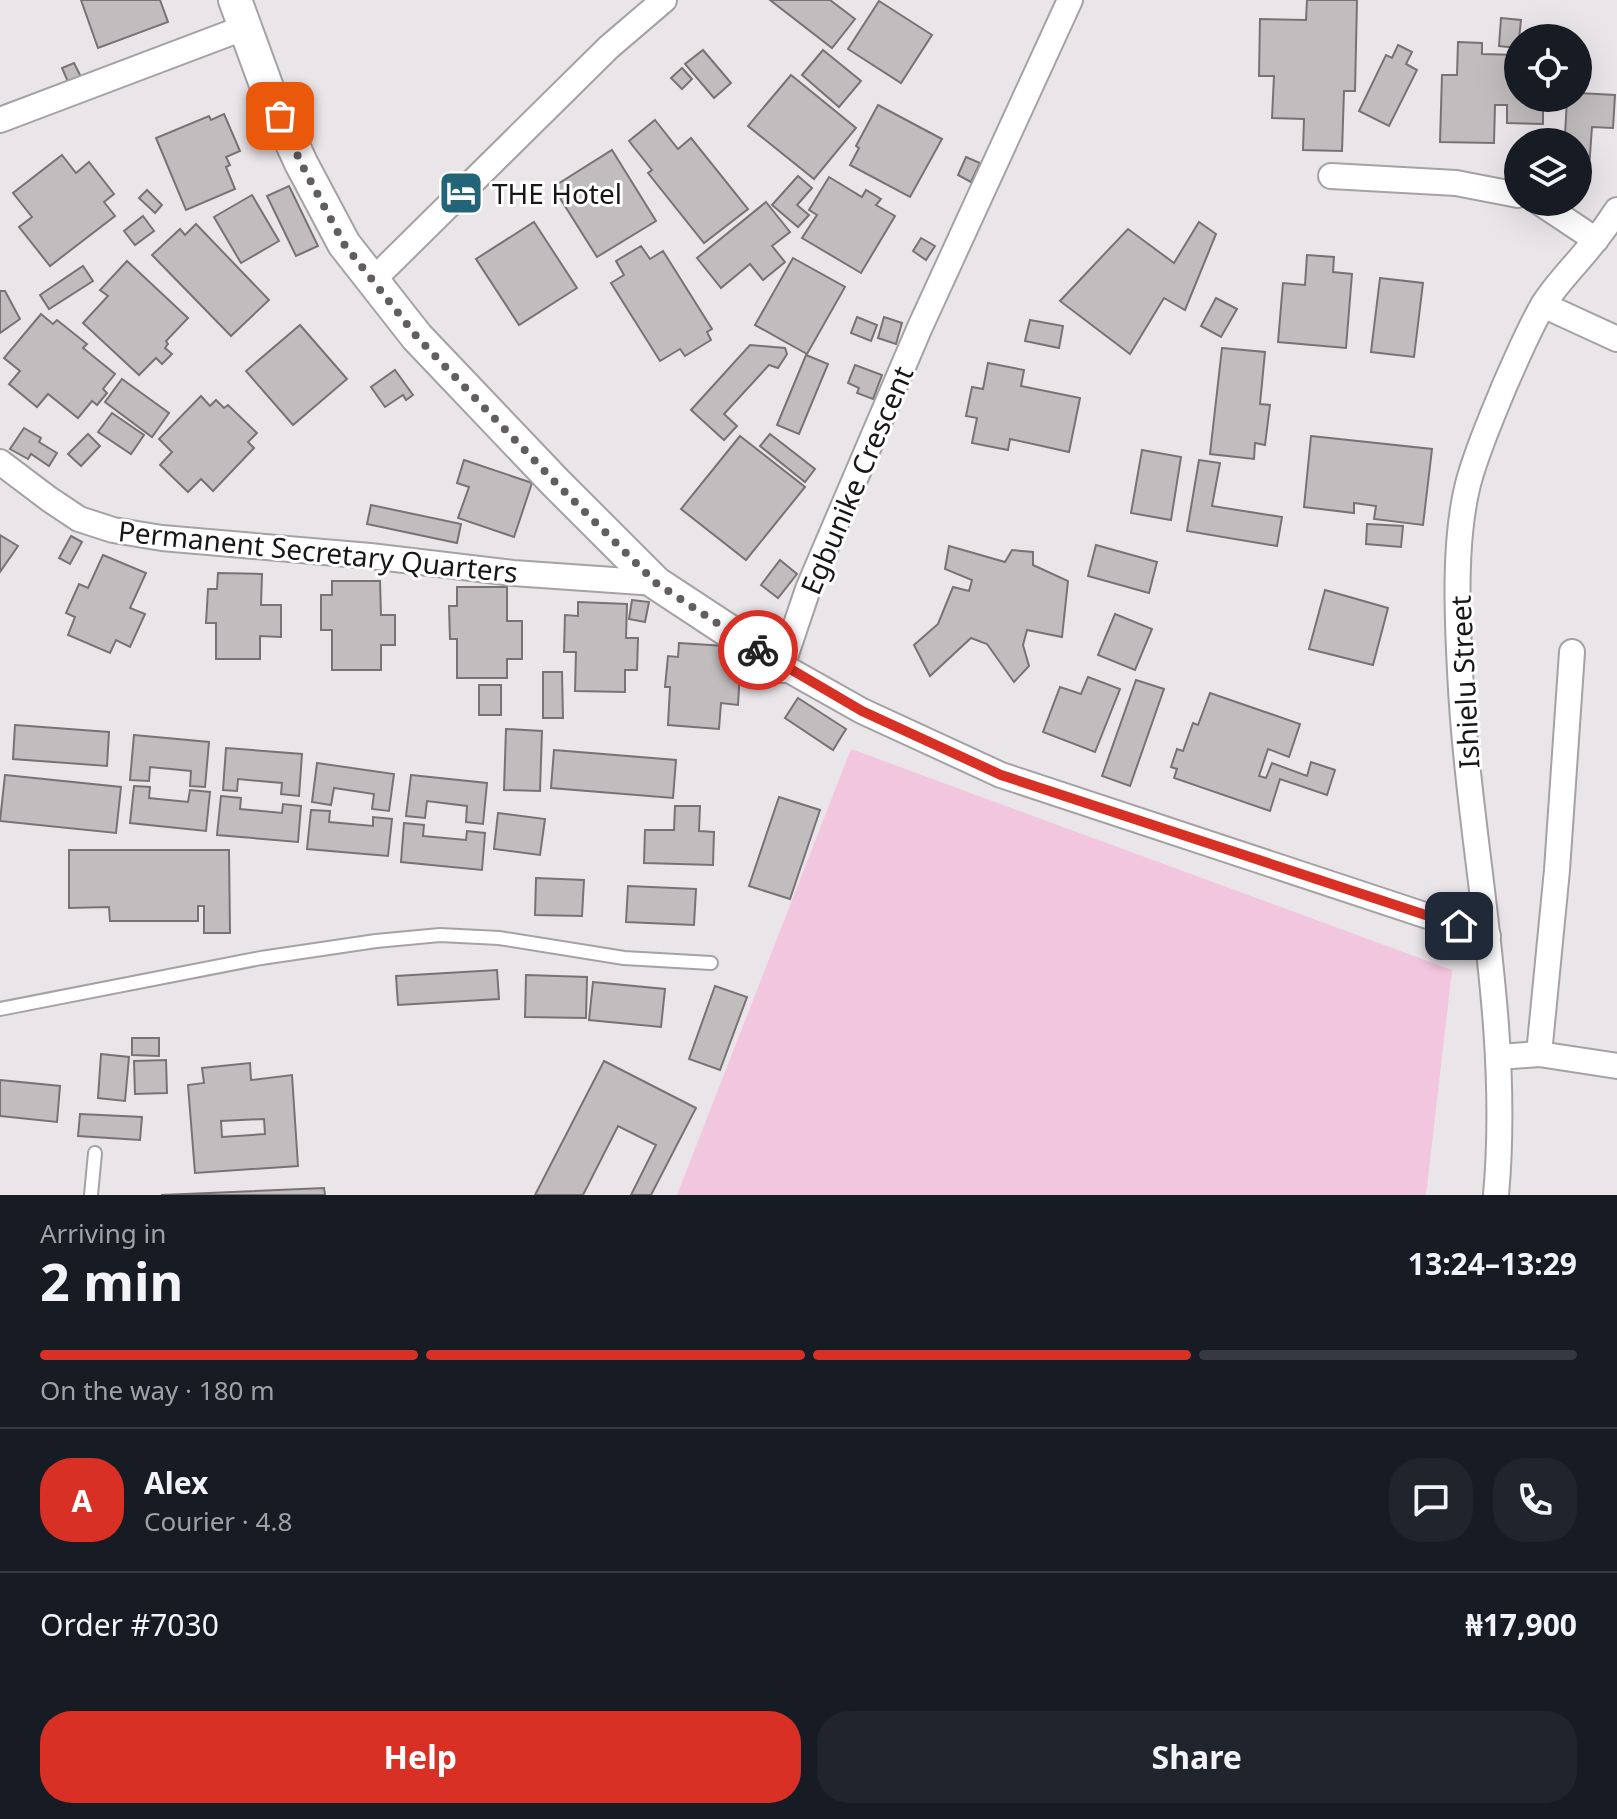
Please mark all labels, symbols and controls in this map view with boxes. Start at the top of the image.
map controls [1504,24,1592,216]
button: locate [1504,24,1592,112]
pin [246,82,314,150]
icon: bag [258,94,302,138]
button: layers [1504,128,1592,216]
hotel icon: THE Hotel [437,169,485,217]
place label: THE Hotel [492,174,622,212]
street label: Egbunike Crescent [791,360,921,600]
street label: Permanent Secretary Quarters [116,511,520,591]
street label: Ishielu Street [1440,595,1488,769]
courier [718,610,798,690]
icon: bike [736,628,780,672]
pin [1425,892,1493,960]
icon: home [1437,904,1481,948]
text: Arriving in [40,1215,166,1251]
text: 13:24–13:29 [1408,1243,1577,1284]
text: 2 min [40,1245,183,1316]
text: On the way · 180 m [40,1372,274,1408]
button: chat [1389,1458,1473,1542]
button: phone [1493,1458,1577,1542]
text: Alex [144,1462,208,1503]
text: A [72,1480,92,1521]
text: Courier · 4.8 [144,1503,292,1539]
text: Order #7030 [40,1604,219,1645]
text: ₦17,900 [1465,1604,1577,1645]
button: Help [40,1711,801,1803]
button: Share [817,1711,1577,1803]

